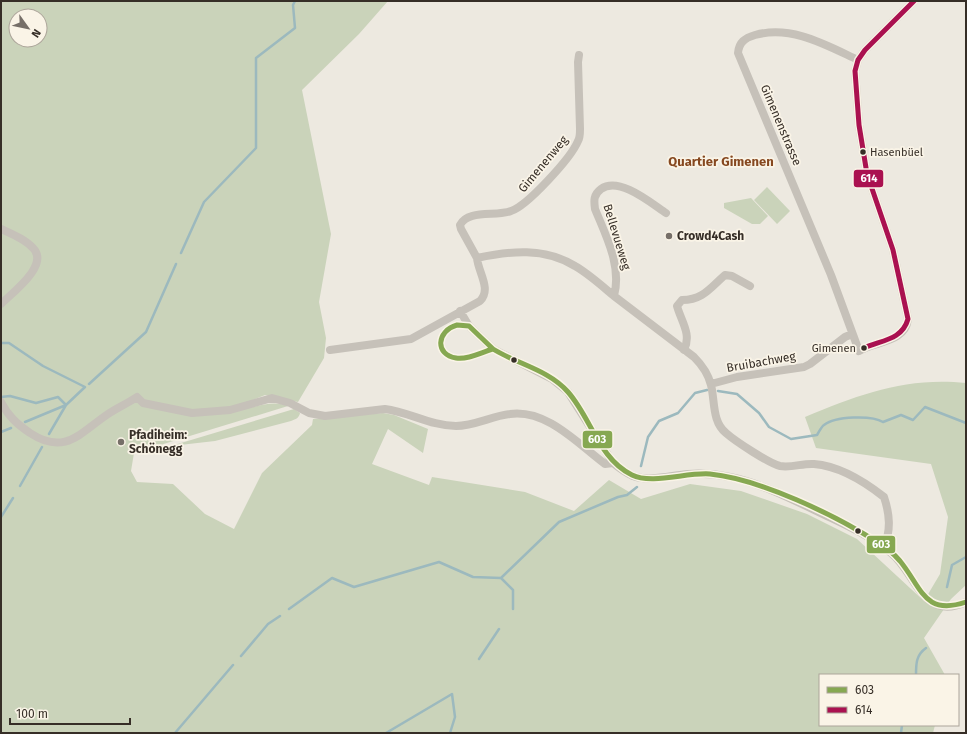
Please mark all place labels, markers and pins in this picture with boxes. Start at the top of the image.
place label: Hasenbüel [870,146,923,159]
marker: Hasenbüel [858,147,868,157]
place label: Crowd4Cash [677,229,744,243]
marker: Crowd4Cash [664,231,674,241]
place label: Gimenen [812,342,856,355]
marker: Gimenen [859,343,869,353]
unlabelled marker [509,355,519,365]
place label: Pfadiheim: Schönegg [129,428,187,456]
marker: Pfadiheim: Schönegg [116,437,126,447]
unlabelled marker [853,526,863,536]

